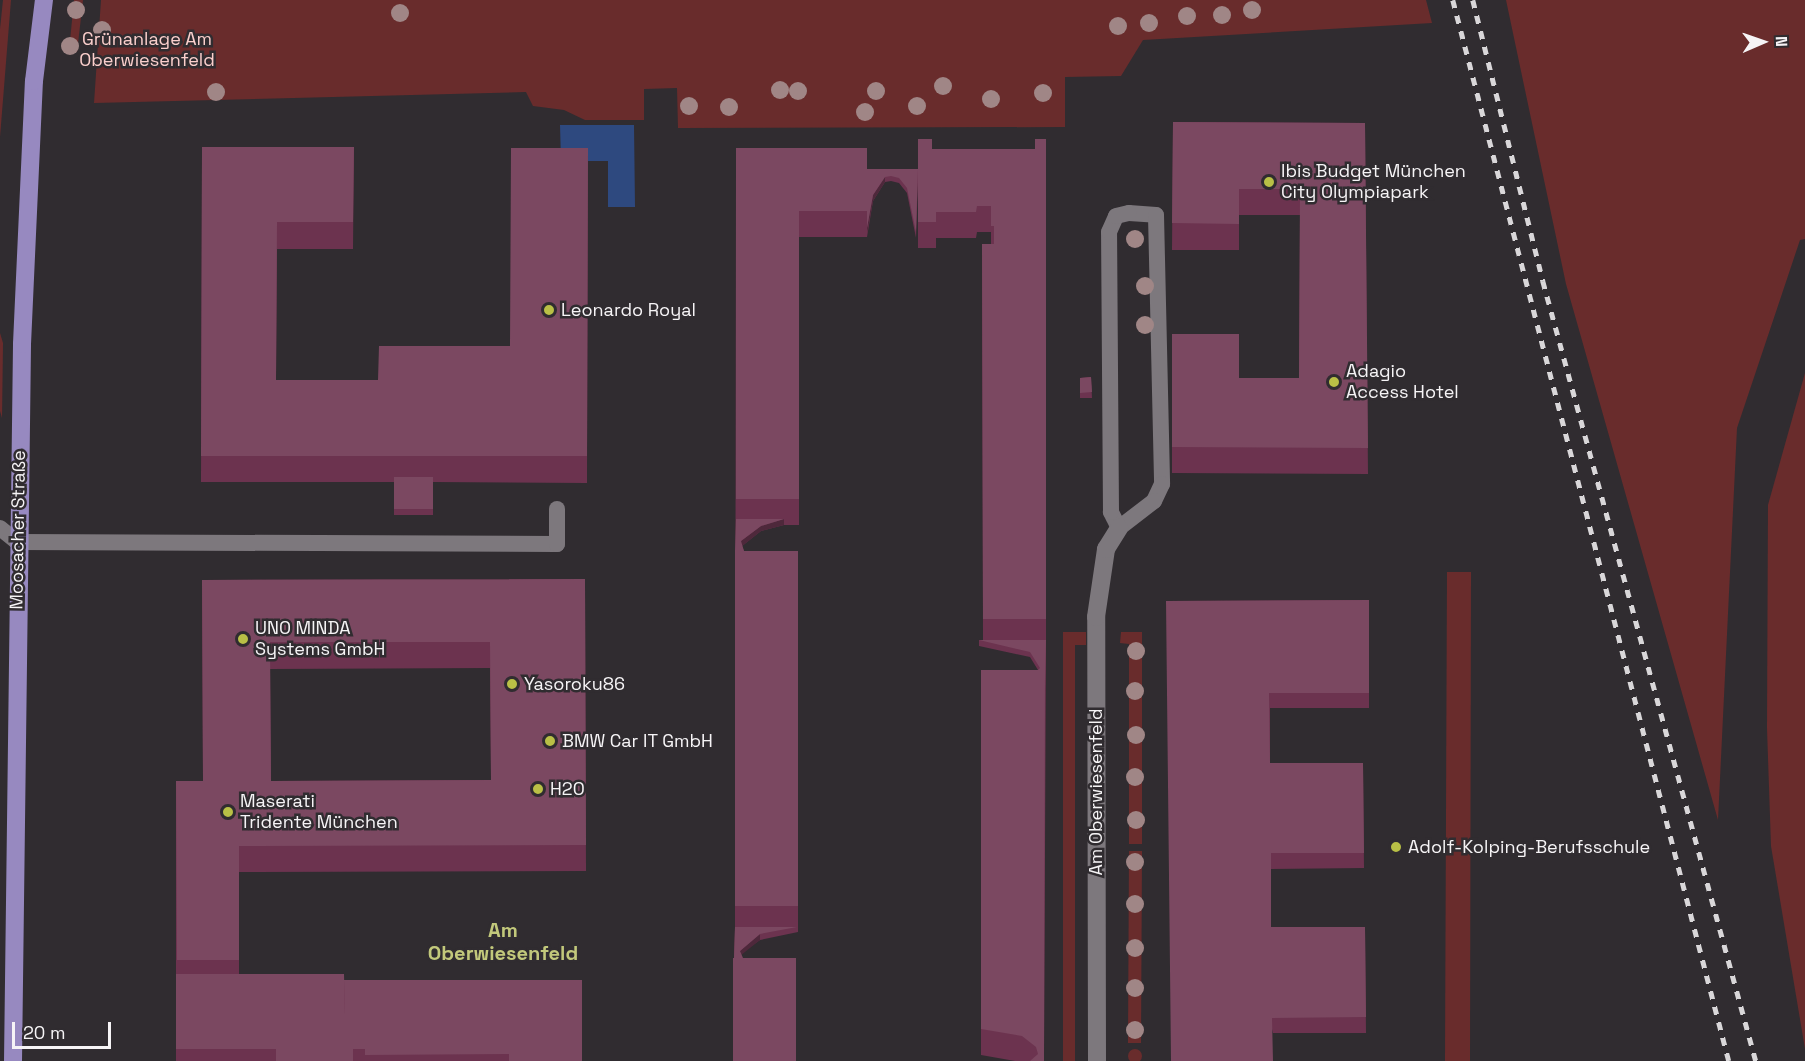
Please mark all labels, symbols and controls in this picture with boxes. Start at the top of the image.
north arrow [1733,12,1793,72]
park label: Grünanlage Am Oberwiesenfeld [79,29,215,72]
text: N [1771,36,1792,47]
place label: Ibis Budget München City Olympiapark [1281,161,1466,204]
marker: Ibis Budget München City Olympiapark [1262,175,1276,189]
place label: Leonardo Royal [561,299,696,321]
marker: Leonardo Royal [542,303,556,317]
place label: Adagio Access Hotel [1346,361,1459,404]
marker: Adagio Access Hotel [1327,375,1341,389]
street label: Moosacher Straße [6,450,30,610]
place label: UNO MINDA Systems GmbH [255,618,385,660]
marker: UNO MINDA Systems GmbH [236,632,250,646]
place label: Yasoroku86 [524,673,625,695]
marker: Yasoroku86 [505,677,519,691]
street label: Am Oberwiesenfeld [1085,708,1107,876]
place label: BMW Car IT GmbH [562,730,714,752]
marker: BMW Car IT GmbH [543,734,557,748]
place label: H2O [550,778,585,800]
marker: H2O [531,782,545,796]
place label: Maserati Tridente München [240,791,398,834]
marker: Maserati Tridente München [221,805,235,819]
place label: Adolf-Kolping-Berufsschule [1408,836,1650,858]
marker: Adolf-Kolping-Berufsschule [1389,840,1403,854]
district label: Am Oberwiesenfeld [428,919,578,966]
scale bar [15,1010,114,1048]
text: 20 m [23,1021,66,1044]

